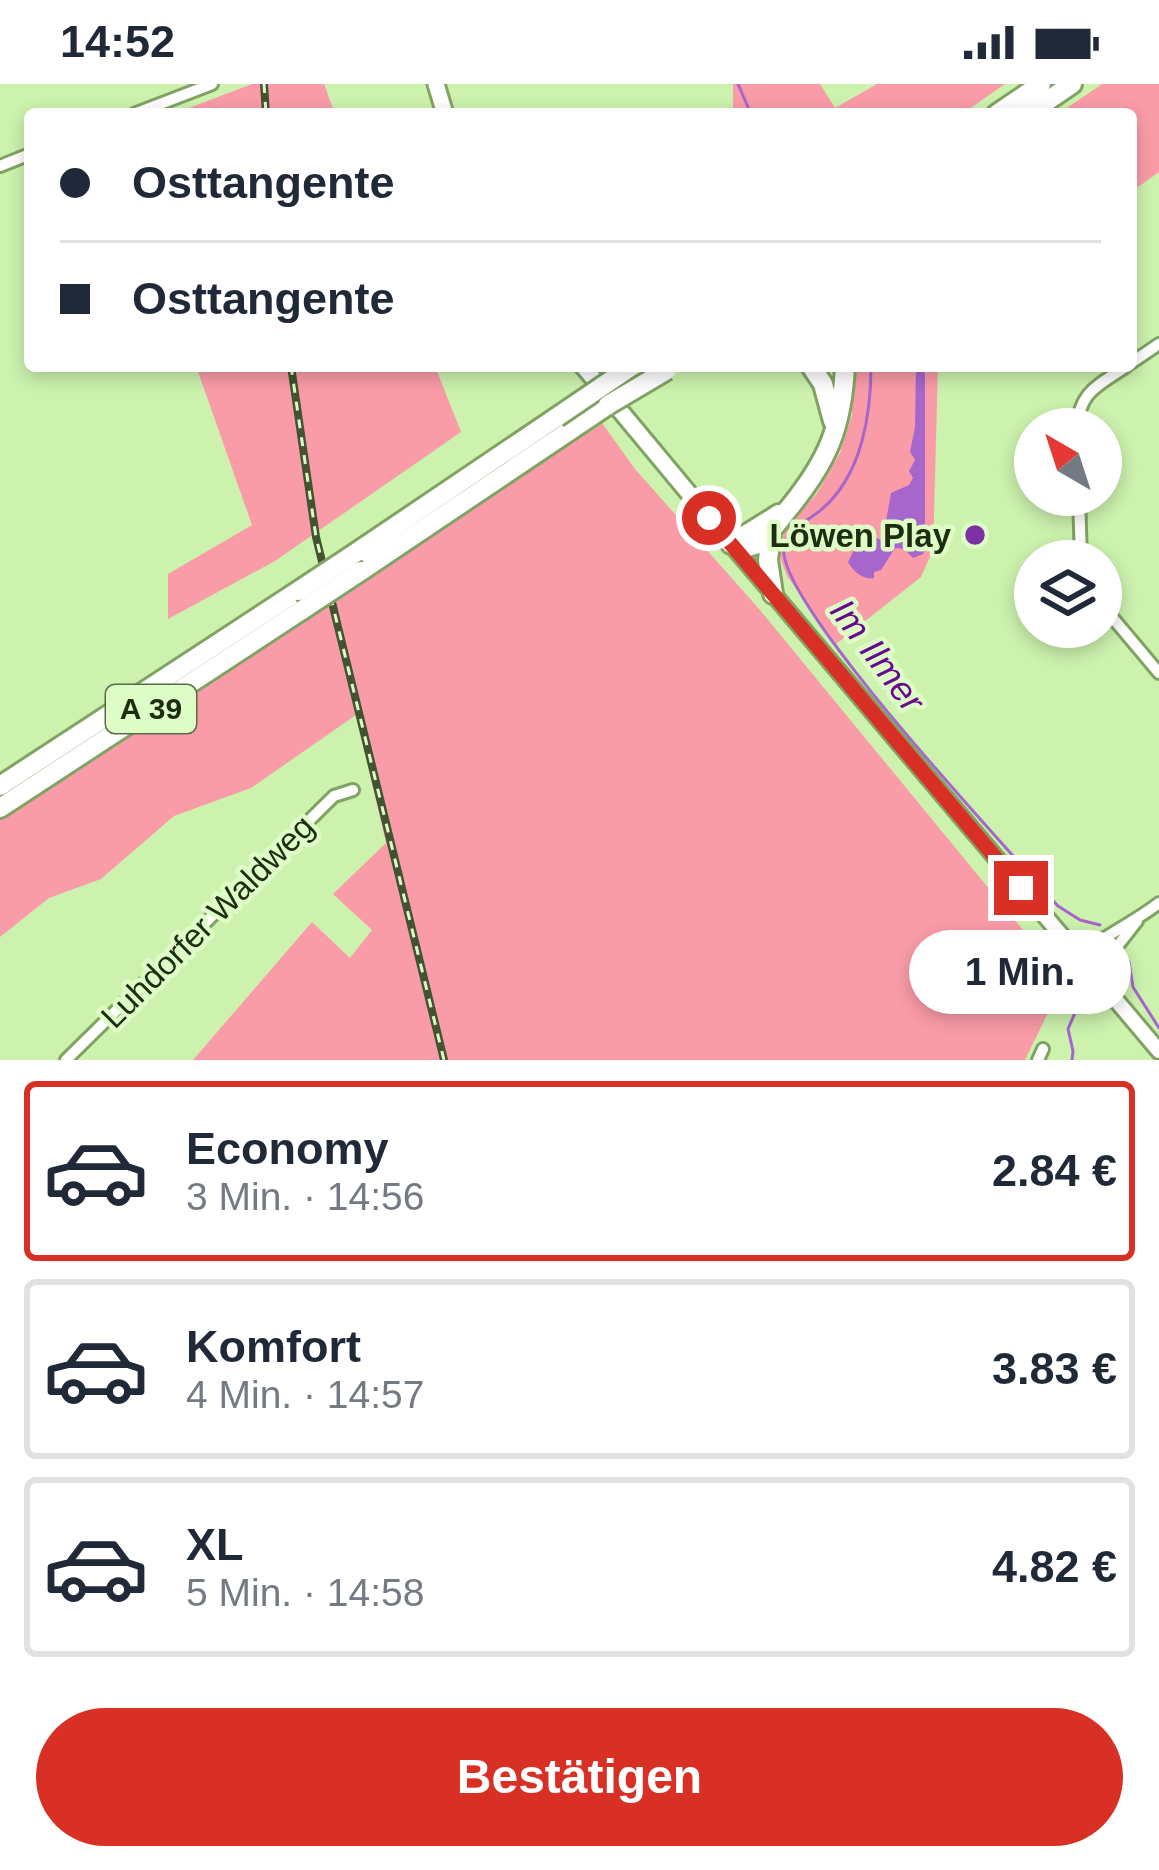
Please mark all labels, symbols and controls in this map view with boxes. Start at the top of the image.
text: 14:52 [60,16,175,67]
text: Osttangente [132,157,395,208]
text: Osttangente [132,273,395,324]
north arrow [1014,408,1122,516]
map controls [1014,408,1122,648]
route start [682,491,736,545]
place label: Löwen Play [769,517,952,554]
marker: Löwen Play [962,522,988,548]
button: layers [1014,540,1122,648]
water label: Im Ilmer [822,591,934,721]
road number: A 39 [106,685,196,733]
street label: Luhdorfer Waldweg [94,808,321,1035]
route end [994,861,1048,915]
callout: 1 Min. [910,930,1132,1014]
text: 1 Min. [965,950,1075,993]
icon: car [42,1117,150,1225]
text: Economy [186,1123,389,1174]
text: 2.84 € [992,1145,1117,1196]
text: 3 Min. · 14:56 [186,1175,424,1218]
icon: car [42,1315,150,1423]
text: Komfort [186,1321,361,1372]
text: 3.83 € [992,1343,1117,1394]
text: 4 Min. · 14:57 [186,1373,424,1416]
icon: car [42,1513,150,1621]
text: XL [186,1519,244,1570]
text: 4.82 € [992,1541,1117,1592]
text: 5 Min. · 14:58 [186,1571,424,1614]
button: Bestätigen [36,1708,1123,1846]

